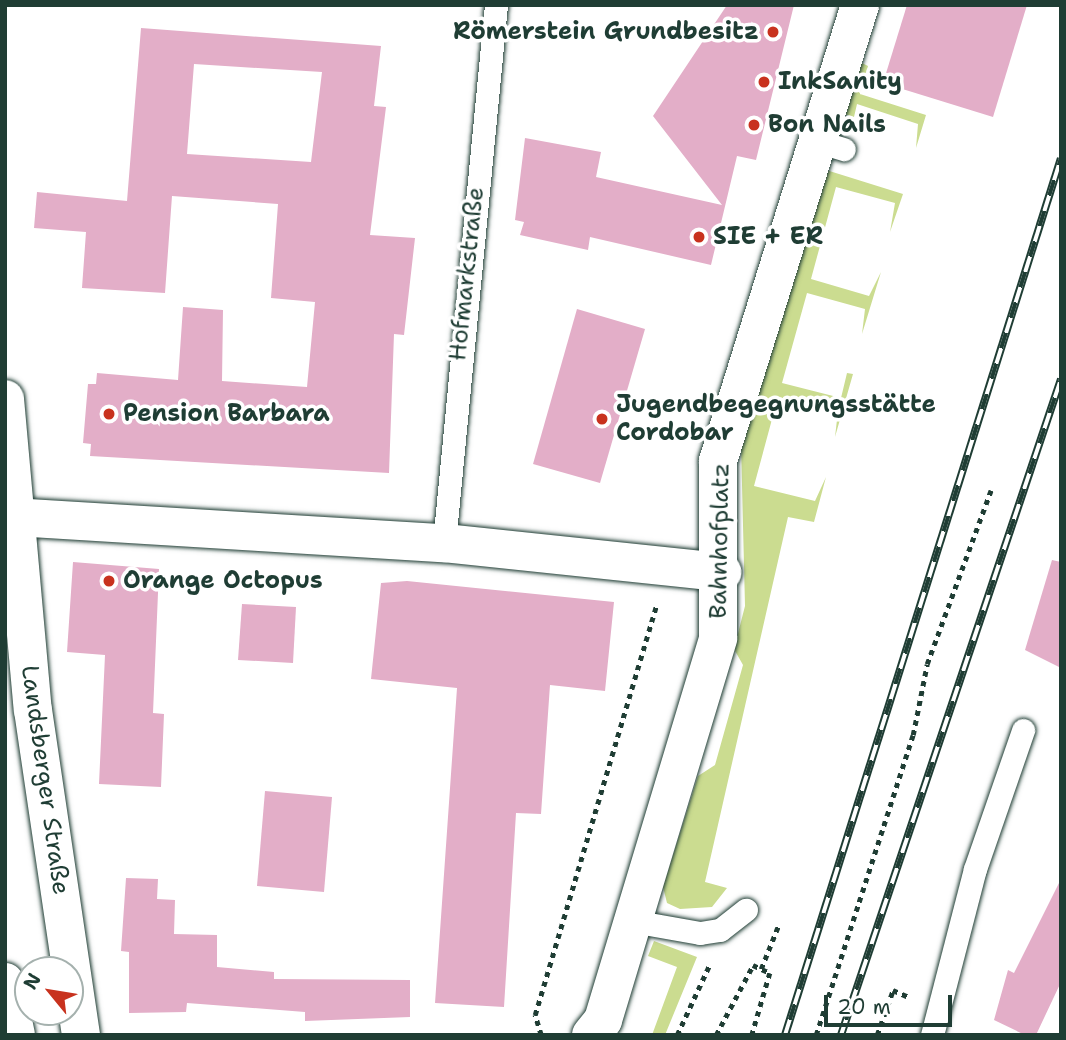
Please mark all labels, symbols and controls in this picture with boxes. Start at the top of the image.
place label: Römerstein Grundbesitz [453,18,759,46]
marker: Römerstein Grundbesitz [765,24,781,40]
place label: InkSanity [778,68,902,96]
marker: InkSanity [756,74,772,90]
place label: Bon Nails [768,111,886,139]
marker: Bon Nails [746,117,762,133]
street label: Hofmarkstraße [444,186,490,362]
place label: SIE + ER [713,223,823,251]
marker: SIE + ER [691,229,707,245]
place label: Jugendbegegnungsstätte Cordobar [616,391,936,447]
place label: Pension Barbara [123,400,330,428]
marker: Pension Barbara [101,406,117,422]
marker: Jugendbegegnungsstätte Cordobar [594,411,610,427]
street label: Bahnhofplatz [704,463,736,619]
place label: Orange Octopus [123,567,323,595]
marker: Orange Octopus [101,573,117,589]
street label: Landsberger Straße [15,664,75,896]
north arrow [14,956,84,1026]
text: N [18,968,47,994]
scale bar [828,981,956,1025]
text: 20 m [837,993,891,1021]

